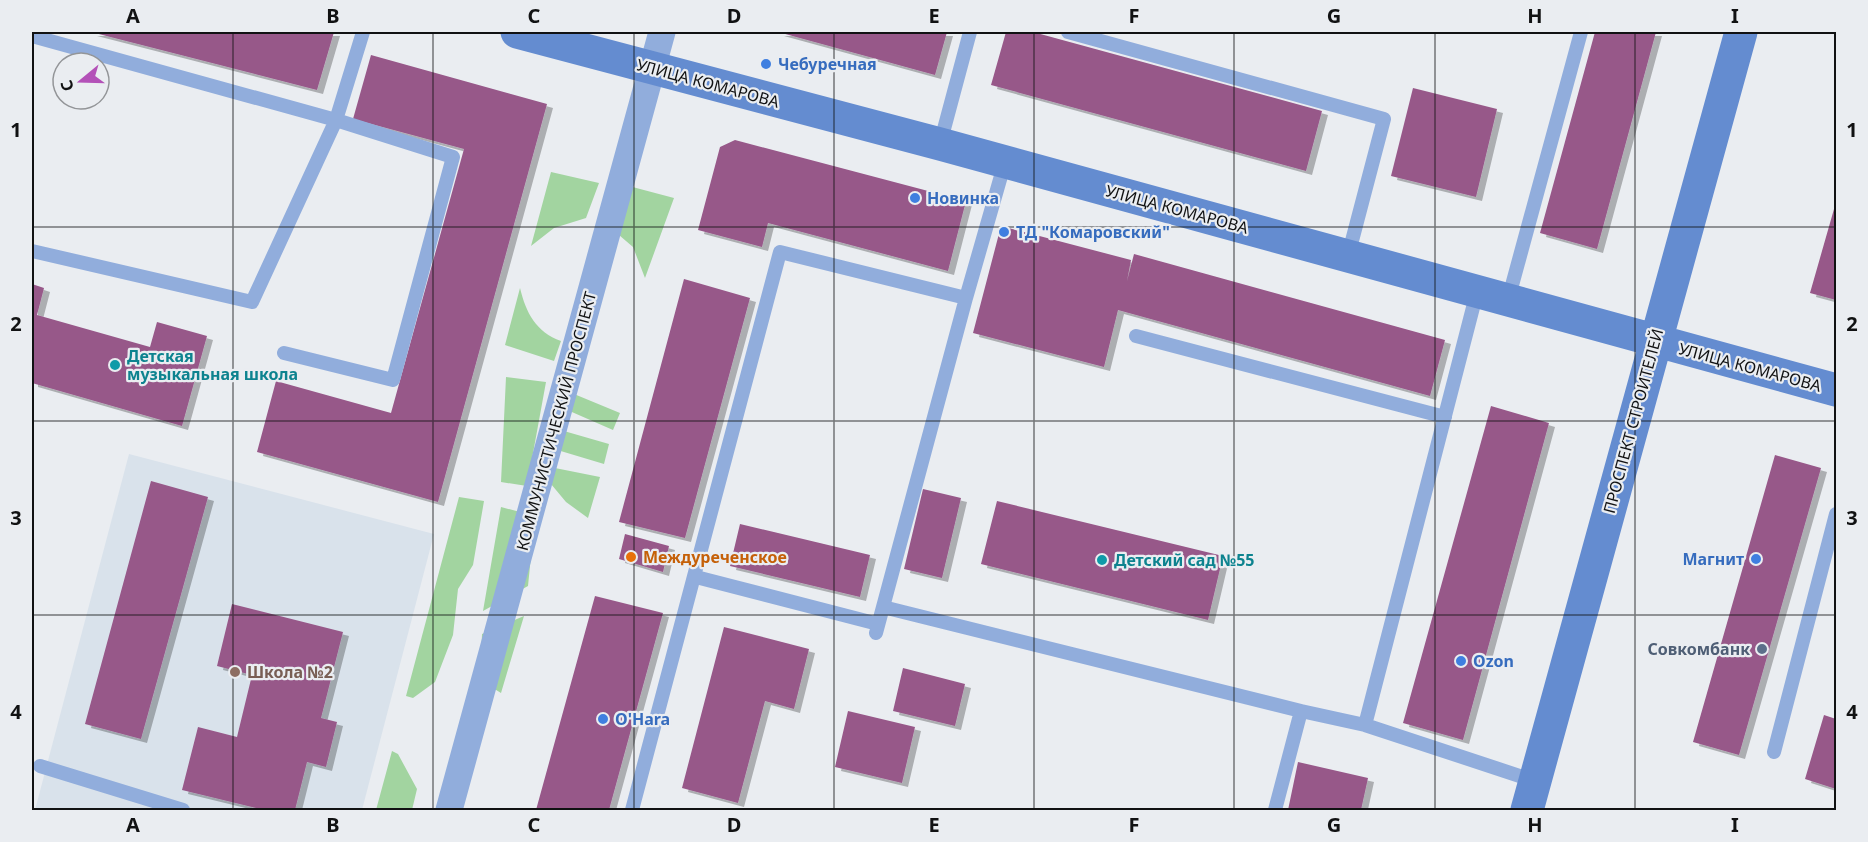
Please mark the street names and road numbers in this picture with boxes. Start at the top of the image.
street label: УЛИЦА КОМАРОВА [634,53,783,113]
street label: УЛИЦА КОМАРОВА [1103,179,1252,239]
street label: КОММУНИСТИЧЕСКИЙ ПРОСПЕКТ [511,289,601,553]
street label: ПРОСПЕКТ СТРОИТЕЛЕЙ [1598,326,1668,516]
street label: УЛИЦА КОМАРОВА [1676,337,1825,397]

